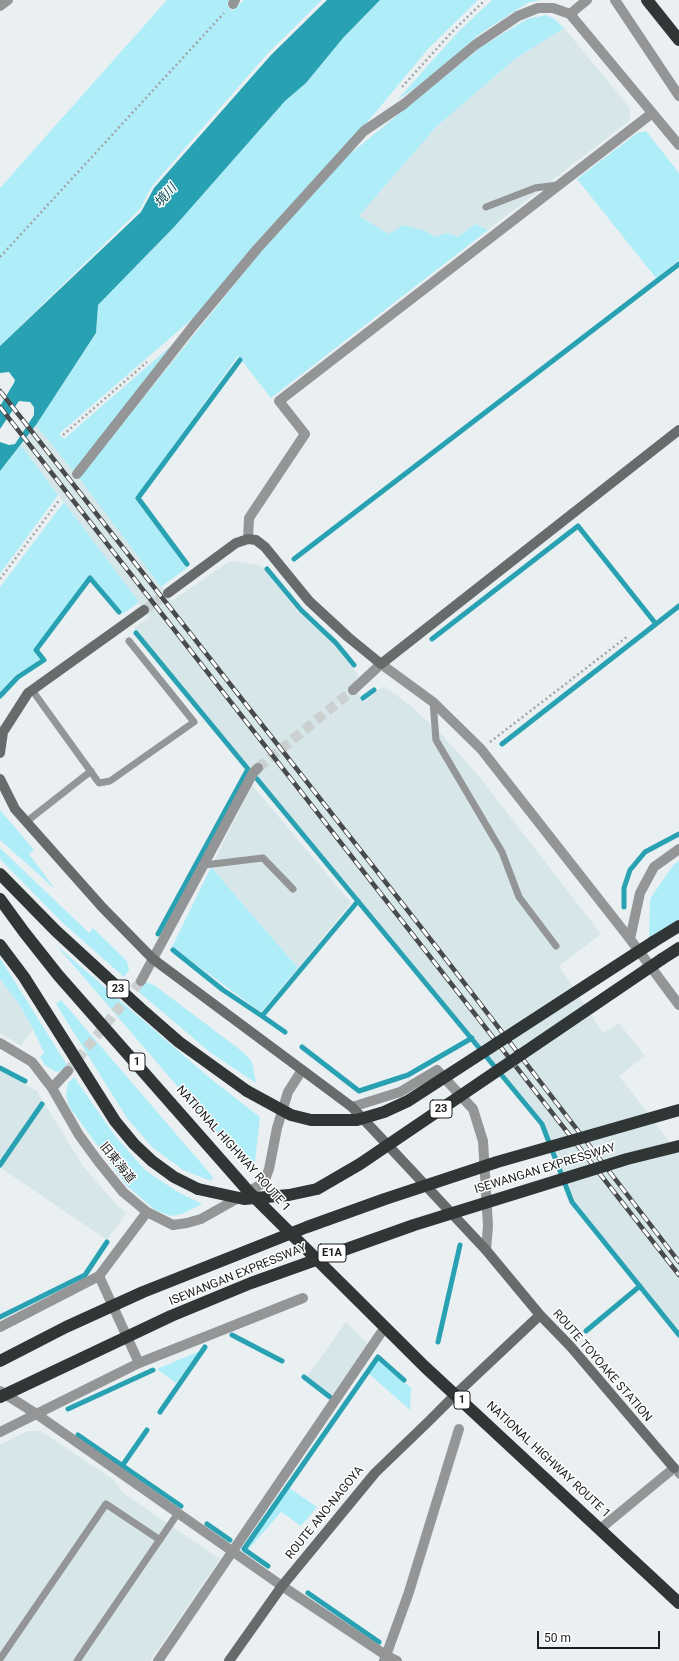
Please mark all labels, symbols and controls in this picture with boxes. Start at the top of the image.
water label: 境川 [152,181,180,211]
road number: 23 [107,980,129,998]
road number: 1 [129,1053,145,1071]
street label: NATIONAL HIGHWAY ROUTE 1 [173,1083,293,1215]
road number: 23 [430,1100,452,1118]
street label: 旧東海道 [96,1140,138,1186]
street label: ISEWANGAN EXPRESSWAY [473,1141,617,1197]
street label: ISEWANGAN EXPRESSWAY [167,1241,309,1309]
road number: E1A [318,1244,346,1262]
street label: ROUTE TOYOAKE STATION [549,1307,655,1425]
road number: 1 [454,1391,470,1409]
street label: NATIONAL HIGHWAY ROUTE 1 [483,1399,613,1521]
street label: ROUTE ANO-NAGOYA [283,1464,367,1562]
scale bar [539,1623,662,1649]
text: 50 m [544,1631,571,1645]

